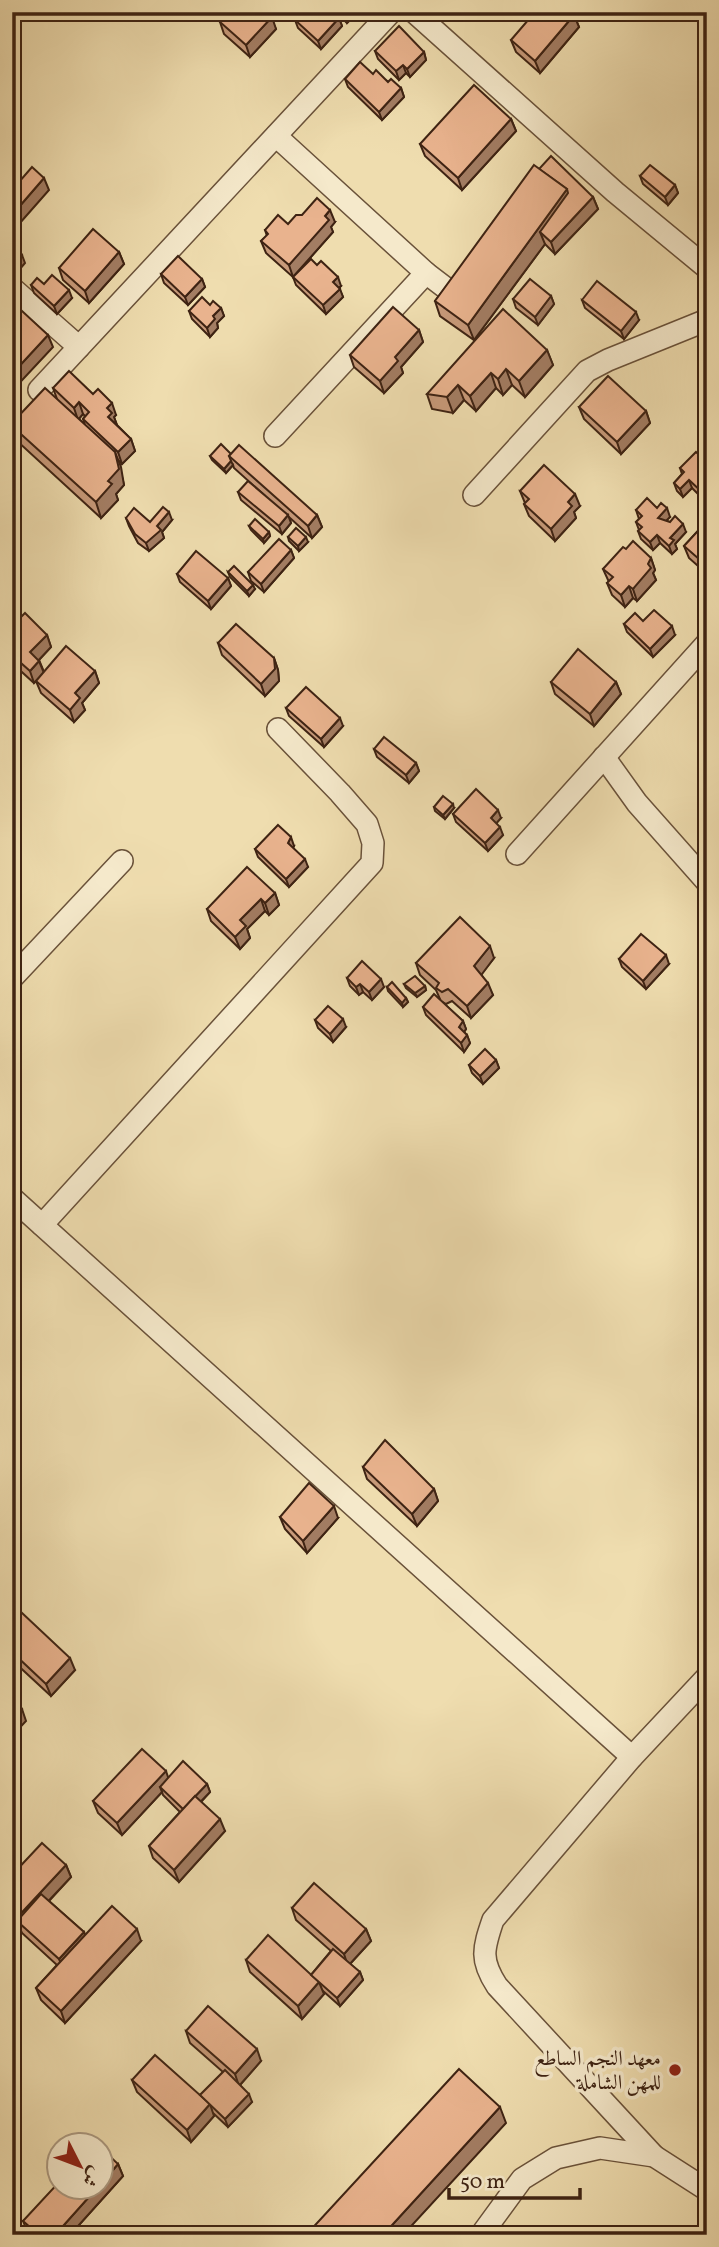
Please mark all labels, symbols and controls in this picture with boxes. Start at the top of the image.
place label: معهد النجم الساطع للمهن الشاملة [534,2045,661,2098]
marker: معهد النجم الساطع للمهن الشاملة [667,2062,683,2078]
north arrow [46,2132,116,2202]
scale bar [449,2156,581,2200]
text: ش [75,2160,107,2192]
text: 50 m [460,2168,505,2197]

